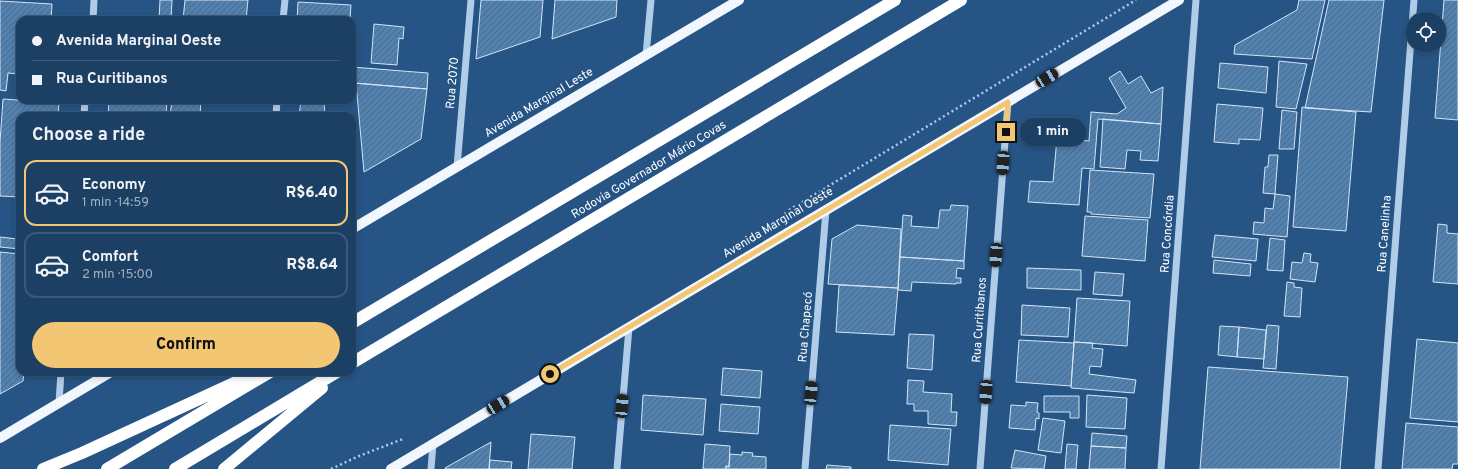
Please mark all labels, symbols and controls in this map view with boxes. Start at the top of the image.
map controls [1406,12,1446,52]
button: locate [1406,12,1446,52]
text: Avenida Marginal Oeste [56,32,221,51]
street label: Rua 2070 [443,56,463,110]
street label: Avenida Marginal Leste [482,64,596,142]
car [1034,67,1060,89]
text: Rua Curitibanos [56,70,168,89]
street label: Rodovia Governador Mário Covas [569,117,729,223]
callout: 1 min [1020,118,1086,146]
route end [997,123,1015,141]
text: Choose a ride [32,124,145,147]
text: 1 min [1037,124,1069,140]
car [996,151,1010,175]
icon: car [34,175,70,211]
text: Economy [82,176,146,195]
text: R$6.40 [286,184,338,203]
street label: Avenida Marginal Oeste [720,184,836,262]
street label: Rua Concórdia [1157,194,1179,274]
text: 1 min · 14:59 [82,195,149,211]
street label: Rua Canelinha [1374,195,1396,273]
car [989,243,1003,267]
icon: car [34,247,70,283]
text: Comfort [82,248,139,267]
text: R$8.64 [287,256,338,275]
text: 2 min · 15:00 [82,267,153,283]
street label: Rua Curitibanos [969,277,991,363]
street label: Rua Chapecó [795,291,817,363]
button: Confirm [32,322,340,368]
route start [541,365,559,383]
car [979,380,993,404]
car [804,381,818,405]
car [485,394,511,416]
car [615,394,629,418]

